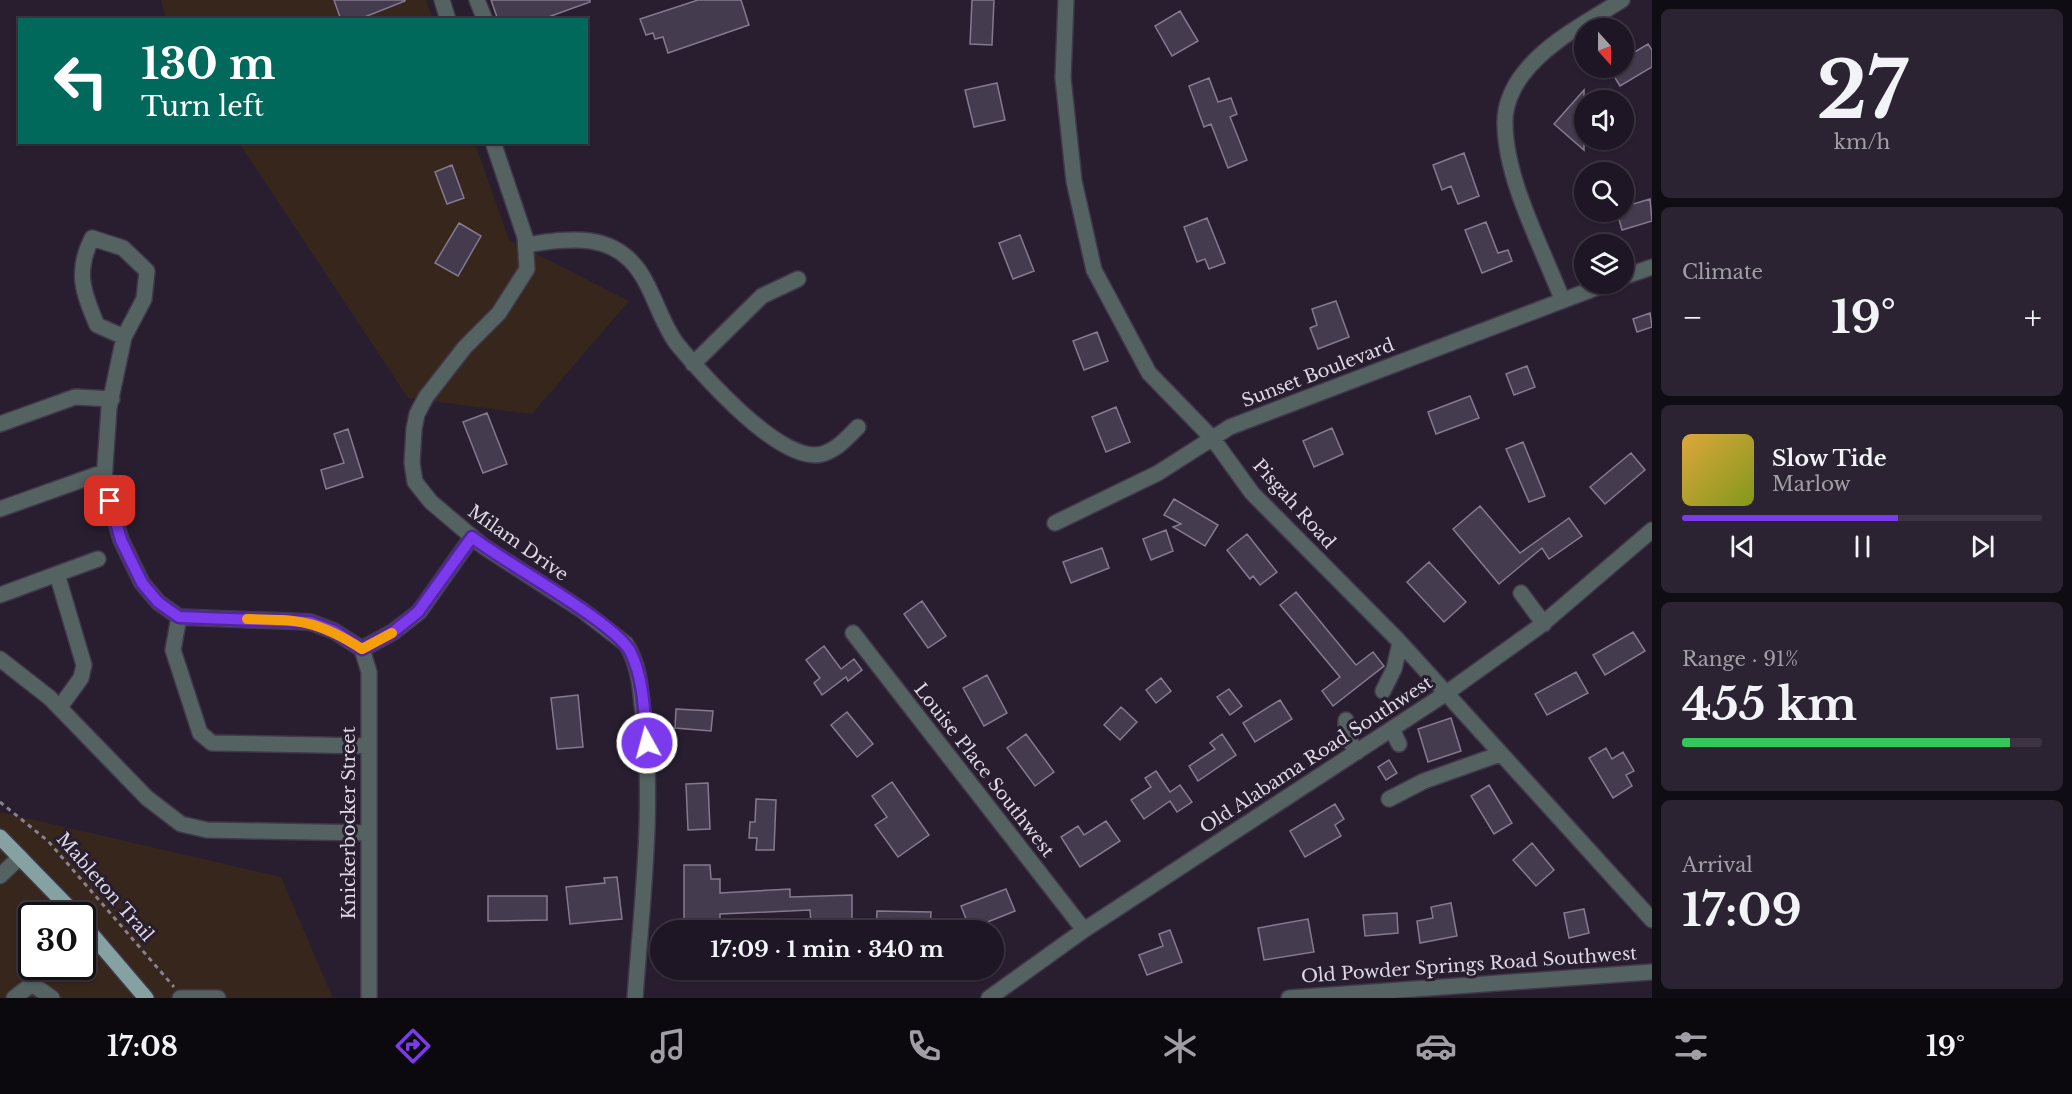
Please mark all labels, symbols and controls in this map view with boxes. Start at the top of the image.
north arrow [1574,18,1634,78]
map controls [1574,18,1634,294]
text: 130 m [141,38,275,90]
icon: left [42,42,120,120]
text: 27 [1816,42,1908,139]
text: Turn left [141,90,264,123]
button: sound [1574,90,1634,150]
text: km/h [1834,130,1890,154]
button: search [1574,162,1634,222]
button: layers [1574,234,1634,294]
text: Climate [1682,260,1763,284]
text: 19° [1831,289,1896,345]
text: − [1682,297,1703,338]
text: + [2024,297,2042,338]
street label: Sunset Boulevard [1239,334,1397,412]
text: Slow Tide [1772,445,1887,472]
street label: Pisgah Road [1248,455,1340,553]
text: Marlow [1772,472,1851,496]
pin [84,475,135,526]
icon: arrive [93,484,126,517]
street label: Milam Drive [464,500,572,586]
icon: previous [1726,530,1759,563]
icon: pause [1846,530,1879,563]
icon: next [1966,530,1999,563]
text: Range · 91% [1682,647,1798,671]
street label: Old Alabama Road Southwest [1196,671,1436,838]
text: 455 km [1682,676,1857,732]
street label: Louise Place Southwest [909,679,1059,861]
position arrow [615,711,679,775]
street label: Knickerbocker Street [338,726,360,919]
street label: Mableton Trail [52,828,158,946]
text: Arrival [1682,853,1753,877]
text: 17:09 [1682,882,1802,938]
speed limit sign: 30 [18,902,96,980]
text: 17:09 · 1 min · 340 m [710,936,944,963]
street label: Old Powder Springs Road Southwest [1300,942,1638,988]
icon: directions [392,1025,434,1067]
icon: music [647,1025,689,1067]
icon: phone [903,1025,945,1067]
icon: climate [1159,1025,1201,1067]
icon: car [1415,1025,1457,1067]
icon: filters [1670,1025,1712,1067]
text: 17:08 [107,1030,178,1063]
text: 19° [1926,1030,1965,1063]

